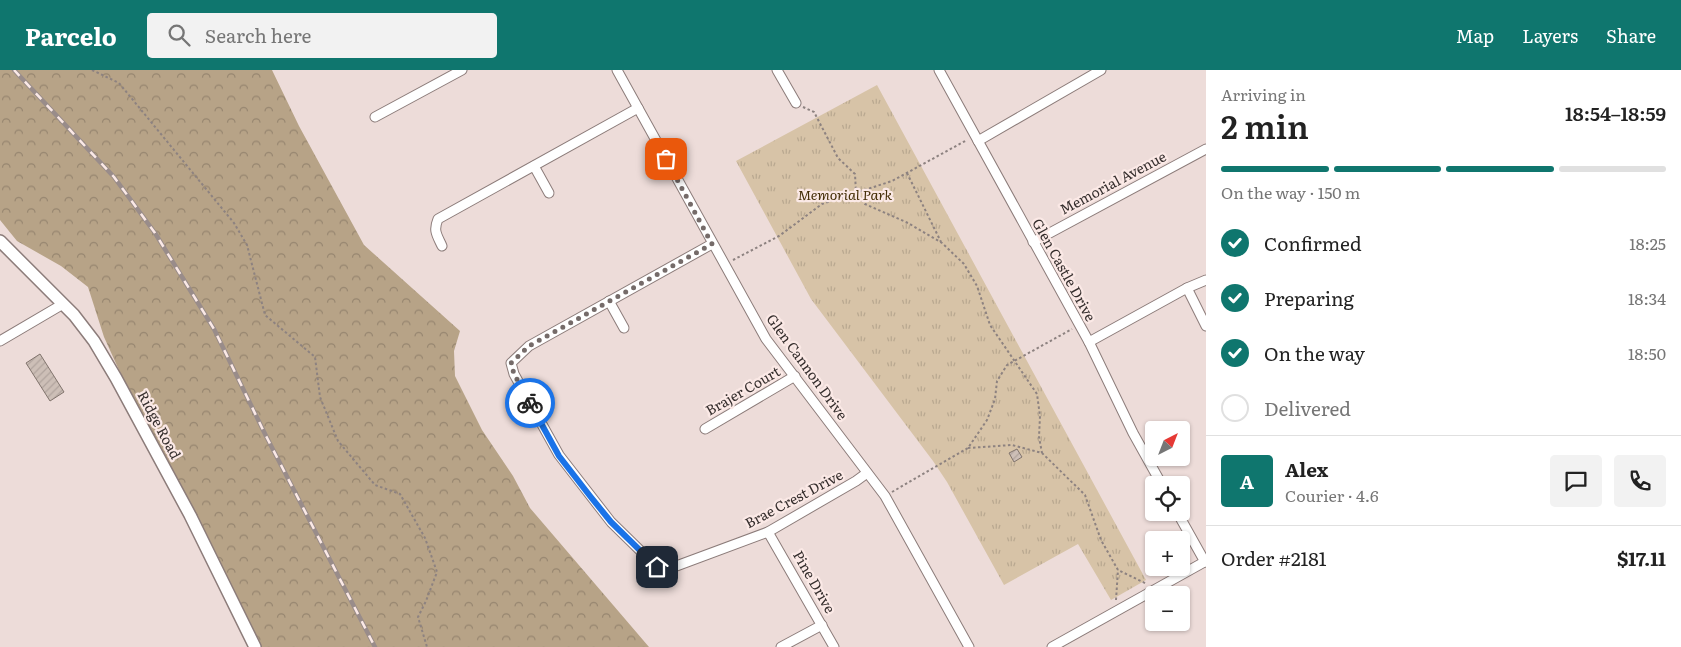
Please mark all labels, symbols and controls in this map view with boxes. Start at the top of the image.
search box [147,13,497,58]
text: Parcelo [25,18,117,53]
icon: search [165,21,193,49]
text: Search here [205,21,311,49]
text: Map [1456,22,1494,49]
text: Layers [1522,22,1578,49]
text: Share [1606,22,1656,49]
text: Arriving in [1221,82,1306,106]
text: 18:54–18:59 [1565,99,1666,127]
text: 2 min [1221,101,1309,149]
pin [645,138,687,180]
icon: bag [652,145,680,173]
street label: Memorial Avenue [1056,146,1169,219]
text: On the way · 150 m [1221,180,1360,204]
park label: Memorial Park [798,184,892,204]
street label: Glen Castle Drive [1028,215,1101,324]
icon: check [1221,229,1249,257]
text: Confirmed [1264,229,1362,257]
text: 18:25 [1629,231,1666,255]
icon: check [1221,284,1249,312]
text: Preparing [1264,284,1354,312]
text: 18:34 [1628,286,1666,310]
street label: Glen Cannon Drive [763,309,853,423]
icon: check [1221,339,1249,367]
text: On the way [1264,339,1365,367]
text: 18:50 [1628,341,1666,365]
street label: Brajer Court [701,361,784,420]
courier [505,378,555,428]
street label: Ridge Road [133,387,187,463]
icon: bike [516,389,544,417]
text: Delivered [1264,394,1351,422]
north arrow [1145,421,1190,466]
map controls [1145,421,1190,631]
text: Alex [1285,455,1328,483]
button: chat [1550,455,1602,507]
button: phone [1614,455,1666,507]
street label: Brae Crest Drive [741,464,846,532]
text: A [1240,467,1254,495]
button: locate [1145,476,1190,521]
text: Courier · 4.6 [1285,483,1379,507]
button: + [1145,531,1190,576]
text: Order #2181 [1221,544,1327,572]
text: $17.11 [1617,544,1666,572]
pin [636,546,678,588]
street label: Pine Drive [789,547,841,616]
icon: home [643,553,671,581]
button: − [1145,586,1190,631]

